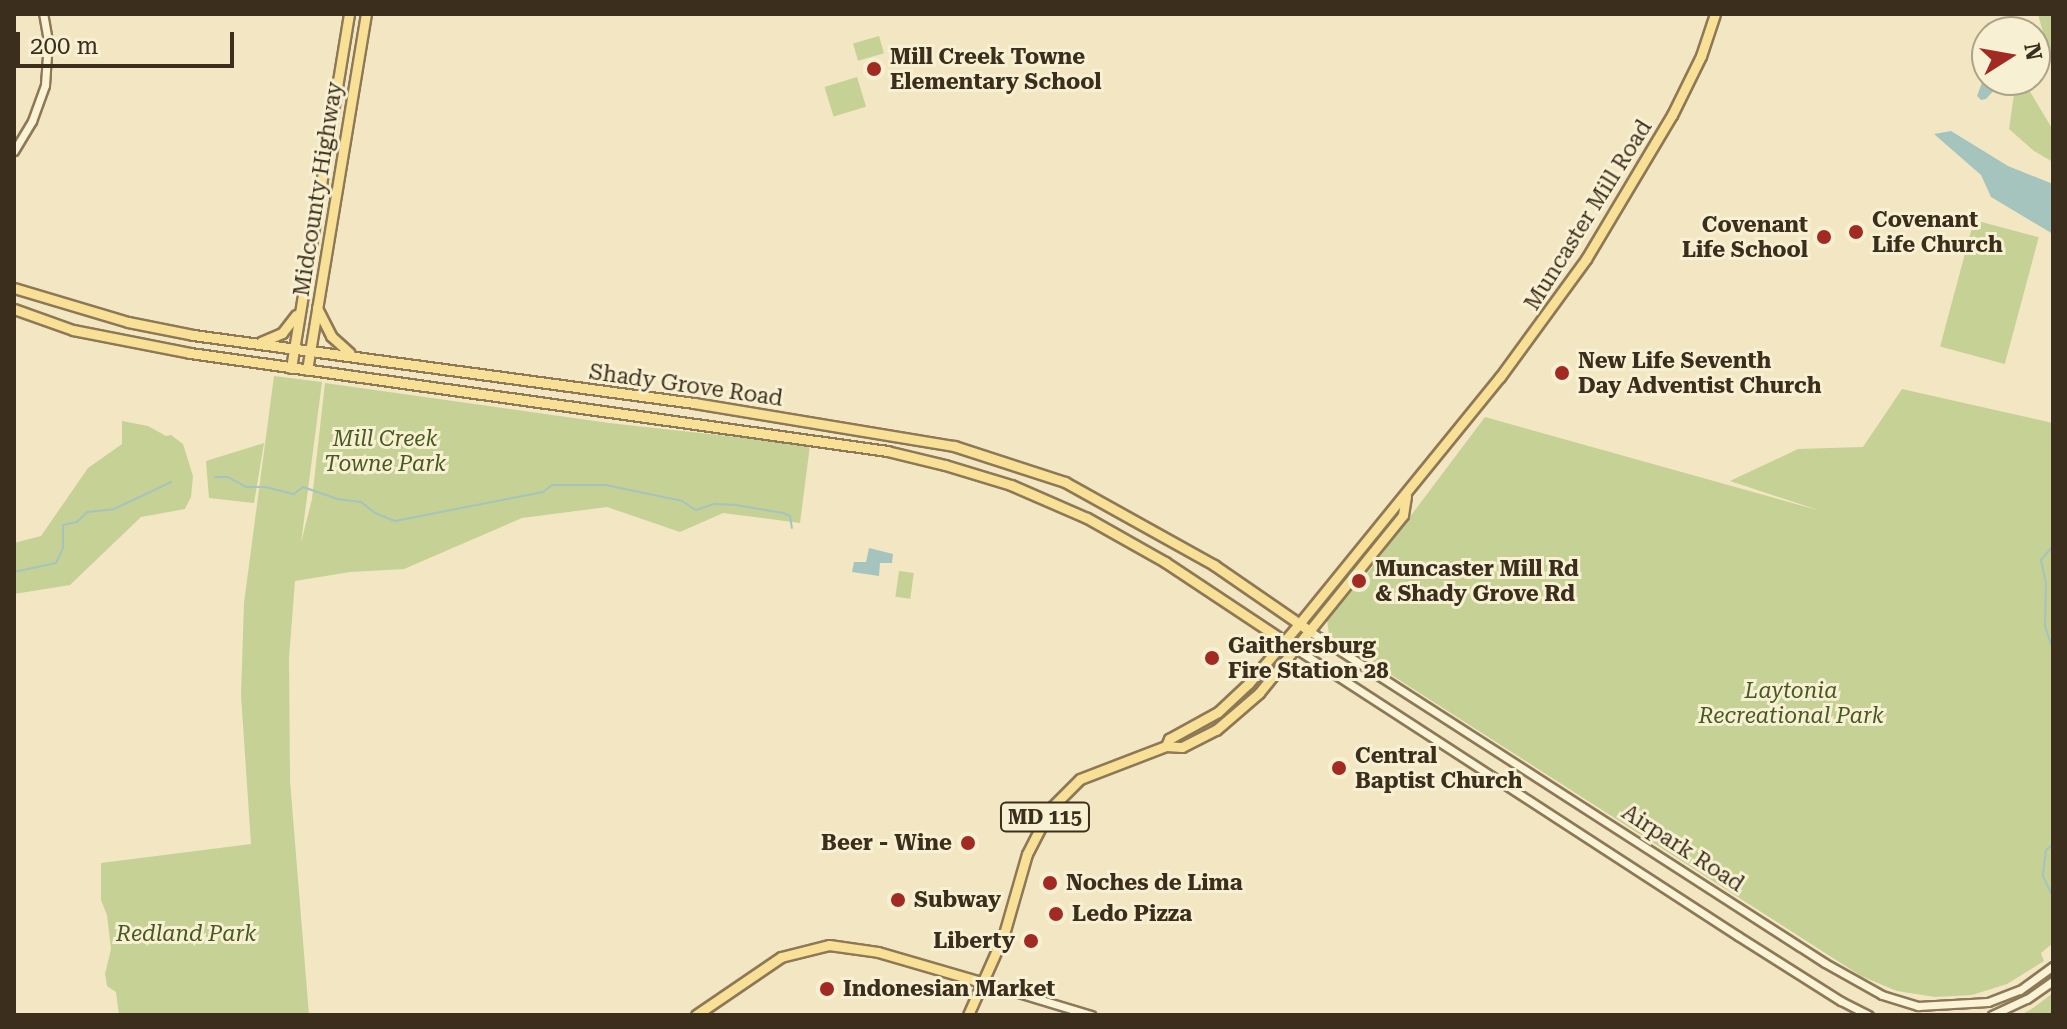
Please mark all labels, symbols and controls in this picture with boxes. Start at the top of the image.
scale bar [20,16,238,66]
north arrow [1971,16,2051,96]
text: 200 m [30,32,98,60]
text: N [2019,41,2047,62]
place label: Mill Creek Towne Elementary School [890,43,1102,94]
marker: Mill Creek Towne Elementary School [865,60,883,78]
street label: Midcounty Highway [288,80,348,298]
street label: Muncaster Mill Road [1519,115,1657,315]
place label: Covenant Life Church [1872,206,2003,258]
place label: Covenant Life School [1682,211,1808,262]
marker: Covenant Life Church [1847,223,1865,241]
marker: Covenant Life School [1815,228,1833,246]
place label: New Life Seventh Day Adventist Church [1578,347,1821,398]
street label: Shady Grove Road [587,358,785,412]
marker: New Life Seventh Day Adventist Church [1553,364,1571,382]
park label: Mill Creek Towne Park [324,425,446,476]
place label: Muncaster Mill Rd & Shady Grove Rd [1375,555,1579,606]
marker: Muncaster Mill Rd & Shady Grove Rd [1350,572,1368,590]
place label: Gaithersburg Fire Station 28 [1228,632,1388,684]
marker: Gaithersburg Fire Station 28 [1203,649,1221,667]
park label: Laytonia Recreational Park [1698,677,1884,728]
place label: Central Baptist Church [1355,742,1522,794]
marker: Central Baptist Church [1330,759,1348,777]
street label: Airpark Road [1617,799,1749,897]
road number: MD 115 [999,801,1091,833]
place label: Beer - Wine [821,830,952,856]
marker: Beer - Wine [959,834,977,852]
place label: Noches de Lima [1066,870,1243,896]
marker: Noches de Lima [1041,874,1059,892]
place label: Subway [914,887,1001,913]
marker: Subway [889,891,907,909]
place label: Ledo Pizza [1072,901,1192,927]
marker: Ledo Pizza [1047,905,1065,923]
park label: Redland Park [116,921,256,947]
place label: Liberty [933,928,1015,954]
marker: Liberty [1022,932,1040,950]
place label: Indonesian Market [843,976,1055,1002]
marker: Indonesian Market [818,980,836,998]

